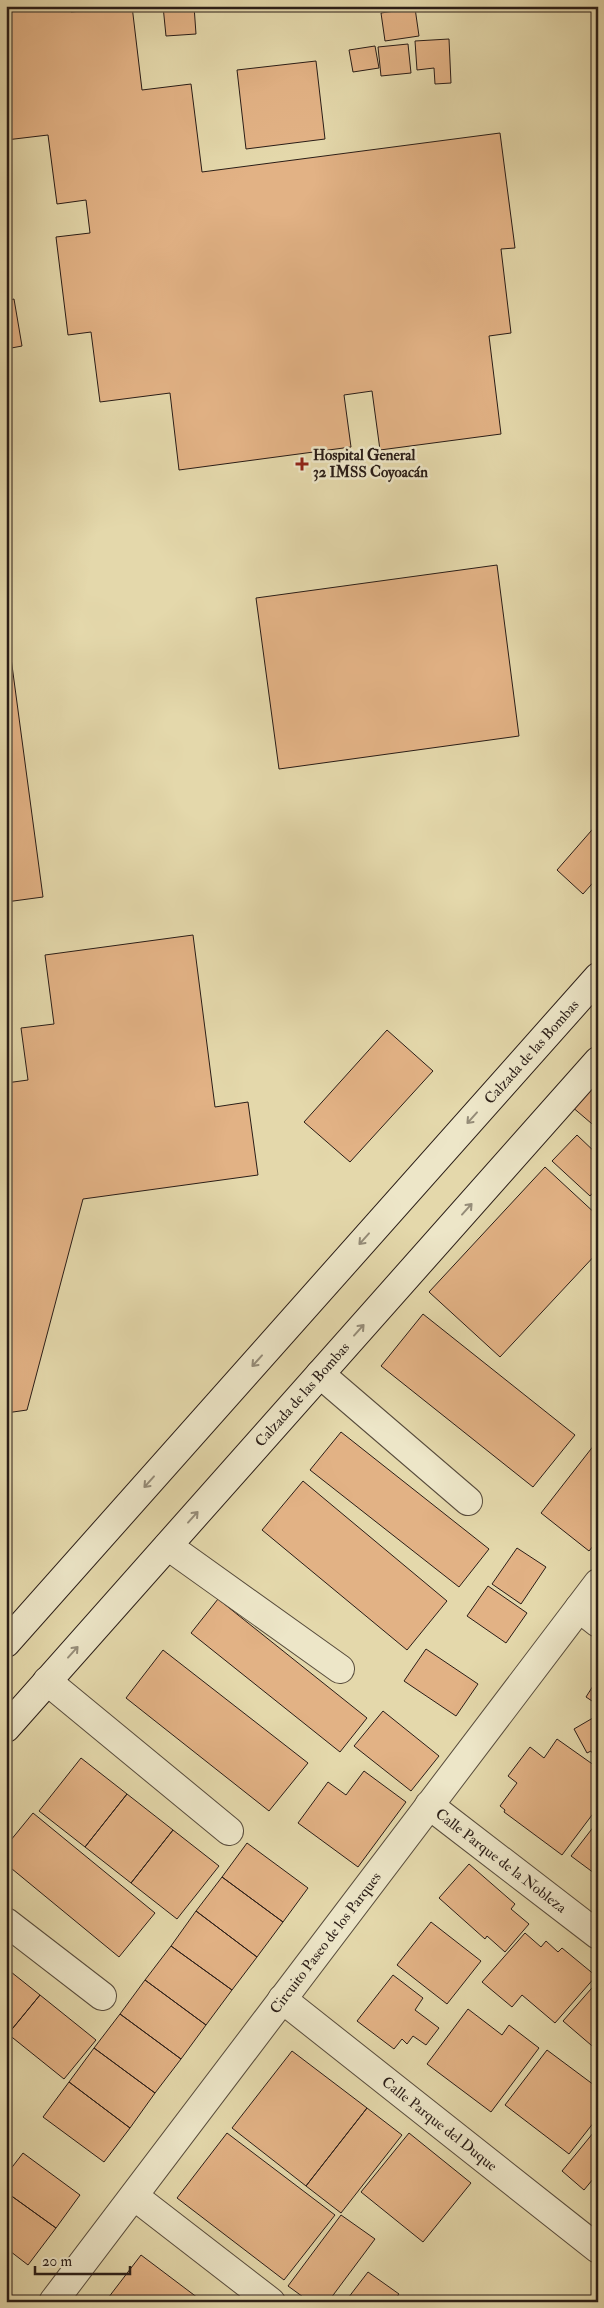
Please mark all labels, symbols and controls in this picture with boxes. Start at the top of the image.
place label: Hospital General 32 IMSS Coyoacán [313,446,428,483]
marker: Hospital General 32 IMSS Coyoacán [295,457,309,471]
street label: Calzada de las Bombas [480,996,583,1108]
one-way arrow [467,1111,478,1124]
one-way arrow [461,1202,473,1215]
one-way arrow [359,1233,370,1246]
one-way arrow [353,1324,365,1337]
street label: Calzada de las Bombas [251,1338,354,1451]
one-way arrow [251,1354,262,1367]
one-way arrow [143,1476,154,1489]
one-way arrow [187,1511,199,1524]
one-way arrow [68,1646,79,1659]
street label: Calle Parque de la Nobleza [432,1804,571,1917]
street label: Circuito Paseo de los Parques [266,1868,385,2017]
street label: Calle Parque del Duque [378,2072,501,2175]
scale bar [35,2243,130,2275]
text: 20 m [42,2252,72,2271]

